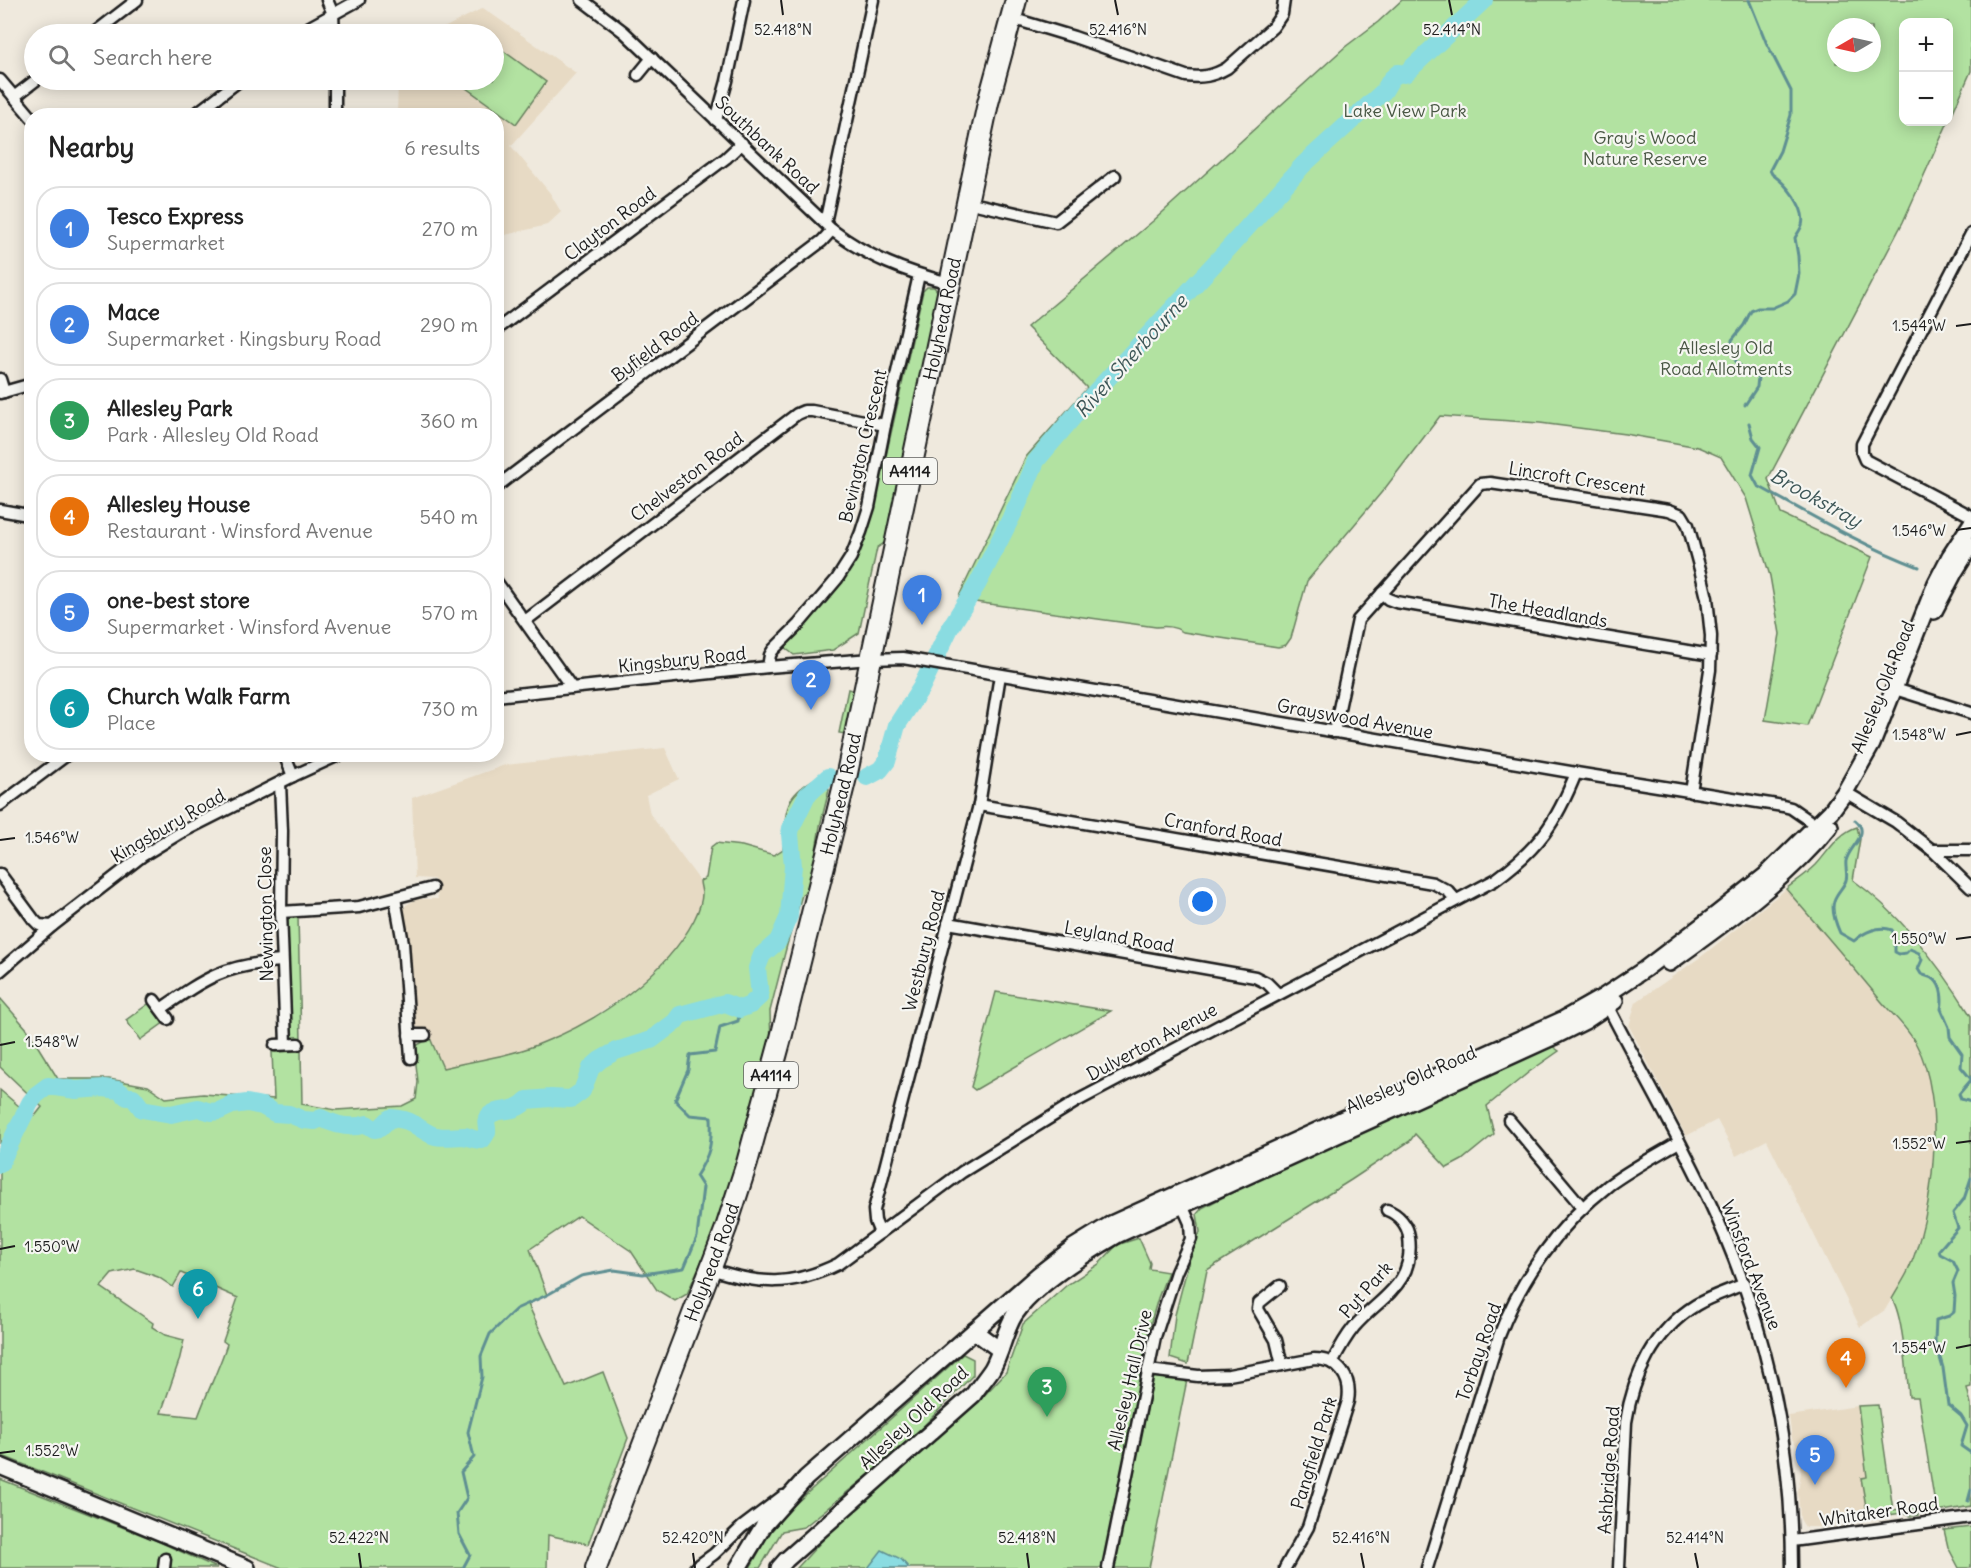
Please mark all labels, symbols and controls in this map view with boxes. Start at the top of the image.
north arrow [1827,18,1881,72]
map controls [1899,18,1953,126]
button: + [1899,18,1953,72]
text: 52.418°N [754,20,812,39]
text: 52.416°N [1089,20,1147,39]
text: 52.414°N [1423,20,1481,39]
search box [24,24,504,90]
icon: search [45,41,78,74]
text: Search here [93,43,212,71]
button: − [1899,72,1953,126]
street label: Southbank Road [711,91,824,199]
park label: Lake View Park [1343,99,1467,122]
park label: Gray's Wood Nature Reserve [1583,126,1707,170]
text: Nearby [48,131,134,164]
text: 6 results [404,135,480,160]
street label: Clayton Road [559,181,661,266]
text: Tesco Express [107,202,244,230]
text: 1 [66,216,73,241]
text: 270 m [422,216,478,241]
text: Supermarket [107,230,225,255]
street label: Holyhead Road [918,255,966,382]
water label: River Sherbourne [1069,288,1193,422]
text: Mace [107,298,160,326]
street label: Byfield Road [607,306,703,387]
text: 2 [64,312,75,337]
text: 290 m [420,312,478,337]
text: 1.544°W [1892,316,1946,335]
text: Supermarket · Kingsbury Road [107,326,381,351]
park label: Allesley Old Road Allotments [1660,336,1792,380]
street label: Bevington Crescent [834,367,891,525]
text: Allesley Park [107,394,233,422]
text: 3 [64,408,75,433]
text: 360 m [420,408,478,433]
text: Park · Allesley Old Road [107,422,319,447]
street label: Chelveston Road [626,426,748,527]
street label: Lincroft Crescent [1507,456,1647,501]
road number: A4114 [883,458,937,484]
water label: Brookstray [1766,462,1868,534]
text: Allesley House [107,490,250,518]
text: 4 [64,504,75,529]
text: 540 m [419,504,478,529]
text: Restaurant · Winsford Avenue [107,518,373,543]
text: 1.546°W [1892,521,1946,540]
pin: 1 [902,576,942,625]
text: one-best store [107,586,250,614]
street label: The Headlands [1487,589,1609,632]
text: 5 [64,600,75,625]
text: 570 m [421,600,478,625]
text: Supermarket · Winsford Avenue [107,614,391,639]
street label: Allesley Old Road [1846,617,1920,756]
street label: Kingsbury Road [617,641,747,678]
pin: 2 [792,660,830,710]
text: Church Walk Farm [107,682,290,710]
street label: Grayswood Avenue [1275,693,1435,744]
text: 6 [64,696,75,721]
text: 730 m [421,696,478,721]
text: Place [107,710,155,735]
text: 1.548°W [1892,725,1946,744]
street label: Holyhead Road [815,731,866,858]
street label: Kingsbury Road [106,783,229,868]
street label: Cranford Road [1162,808,1284,851]
text: 1.546°W [25,828,79,847]
street label: Newington Close [253,846,278,982]
street label: Westbury Road [897,887,950,1014]
your location [1188,887,1217,916]
street label: Leyland Road [1062,916,1176,958]
text: 1.550°W [1892,929,1947,948]
street label: Dulverton Avenue [1083,998,1221,1086]
text: 1.548°W [25,1032,79,1051]
street label: Allesley Old Road [1342,1040,1480,1119]
road number: A4114 [744,1062,798,1088]
text: 1.552°W [1892,1134,1946,1153]
street label: Winsford Avenue [1716,1197,1787,1333]
street label: Holyhead Road [679,1200,744,1325]
text: 1.550°W [25,1237,80,1256]
street label: Pyt Park [1334,1256,1397,1323]
pin: 6 [178,1270,218,1319]
street label: Torbay Road [1451,1299,1506,1404]
street label: Allesley Hall Drive [1102,1307,1157,1453]
pin: 4 [1826,1338,1866,1388]
text: 1.554°W [1892,1338,1946,1357]
street label: Allesley Old Road [854,1361,973,1474]
pin: 3 [1028,1368,1066,1417]
street label: Pangfield Park [1285,1394,1342,1512]
street label: Ashbridge Road [1593,1405,1624,1535]
pin: 5 [1796,1436,1834,1485]
text: 1.552°W [25,1441,79,1460]
street label: Whitaker Road [1818,1492,1940,1531]
text: 52.422°N [329,1528,389,1547]
text: 52.420°N [662,1528,724,1547]
text: 52.418°N [998,1528,1056,1547]
text: 52.416°N [1332,1528,1390,1547]
text: 52.414°N [1666,1528,1724,1547]

